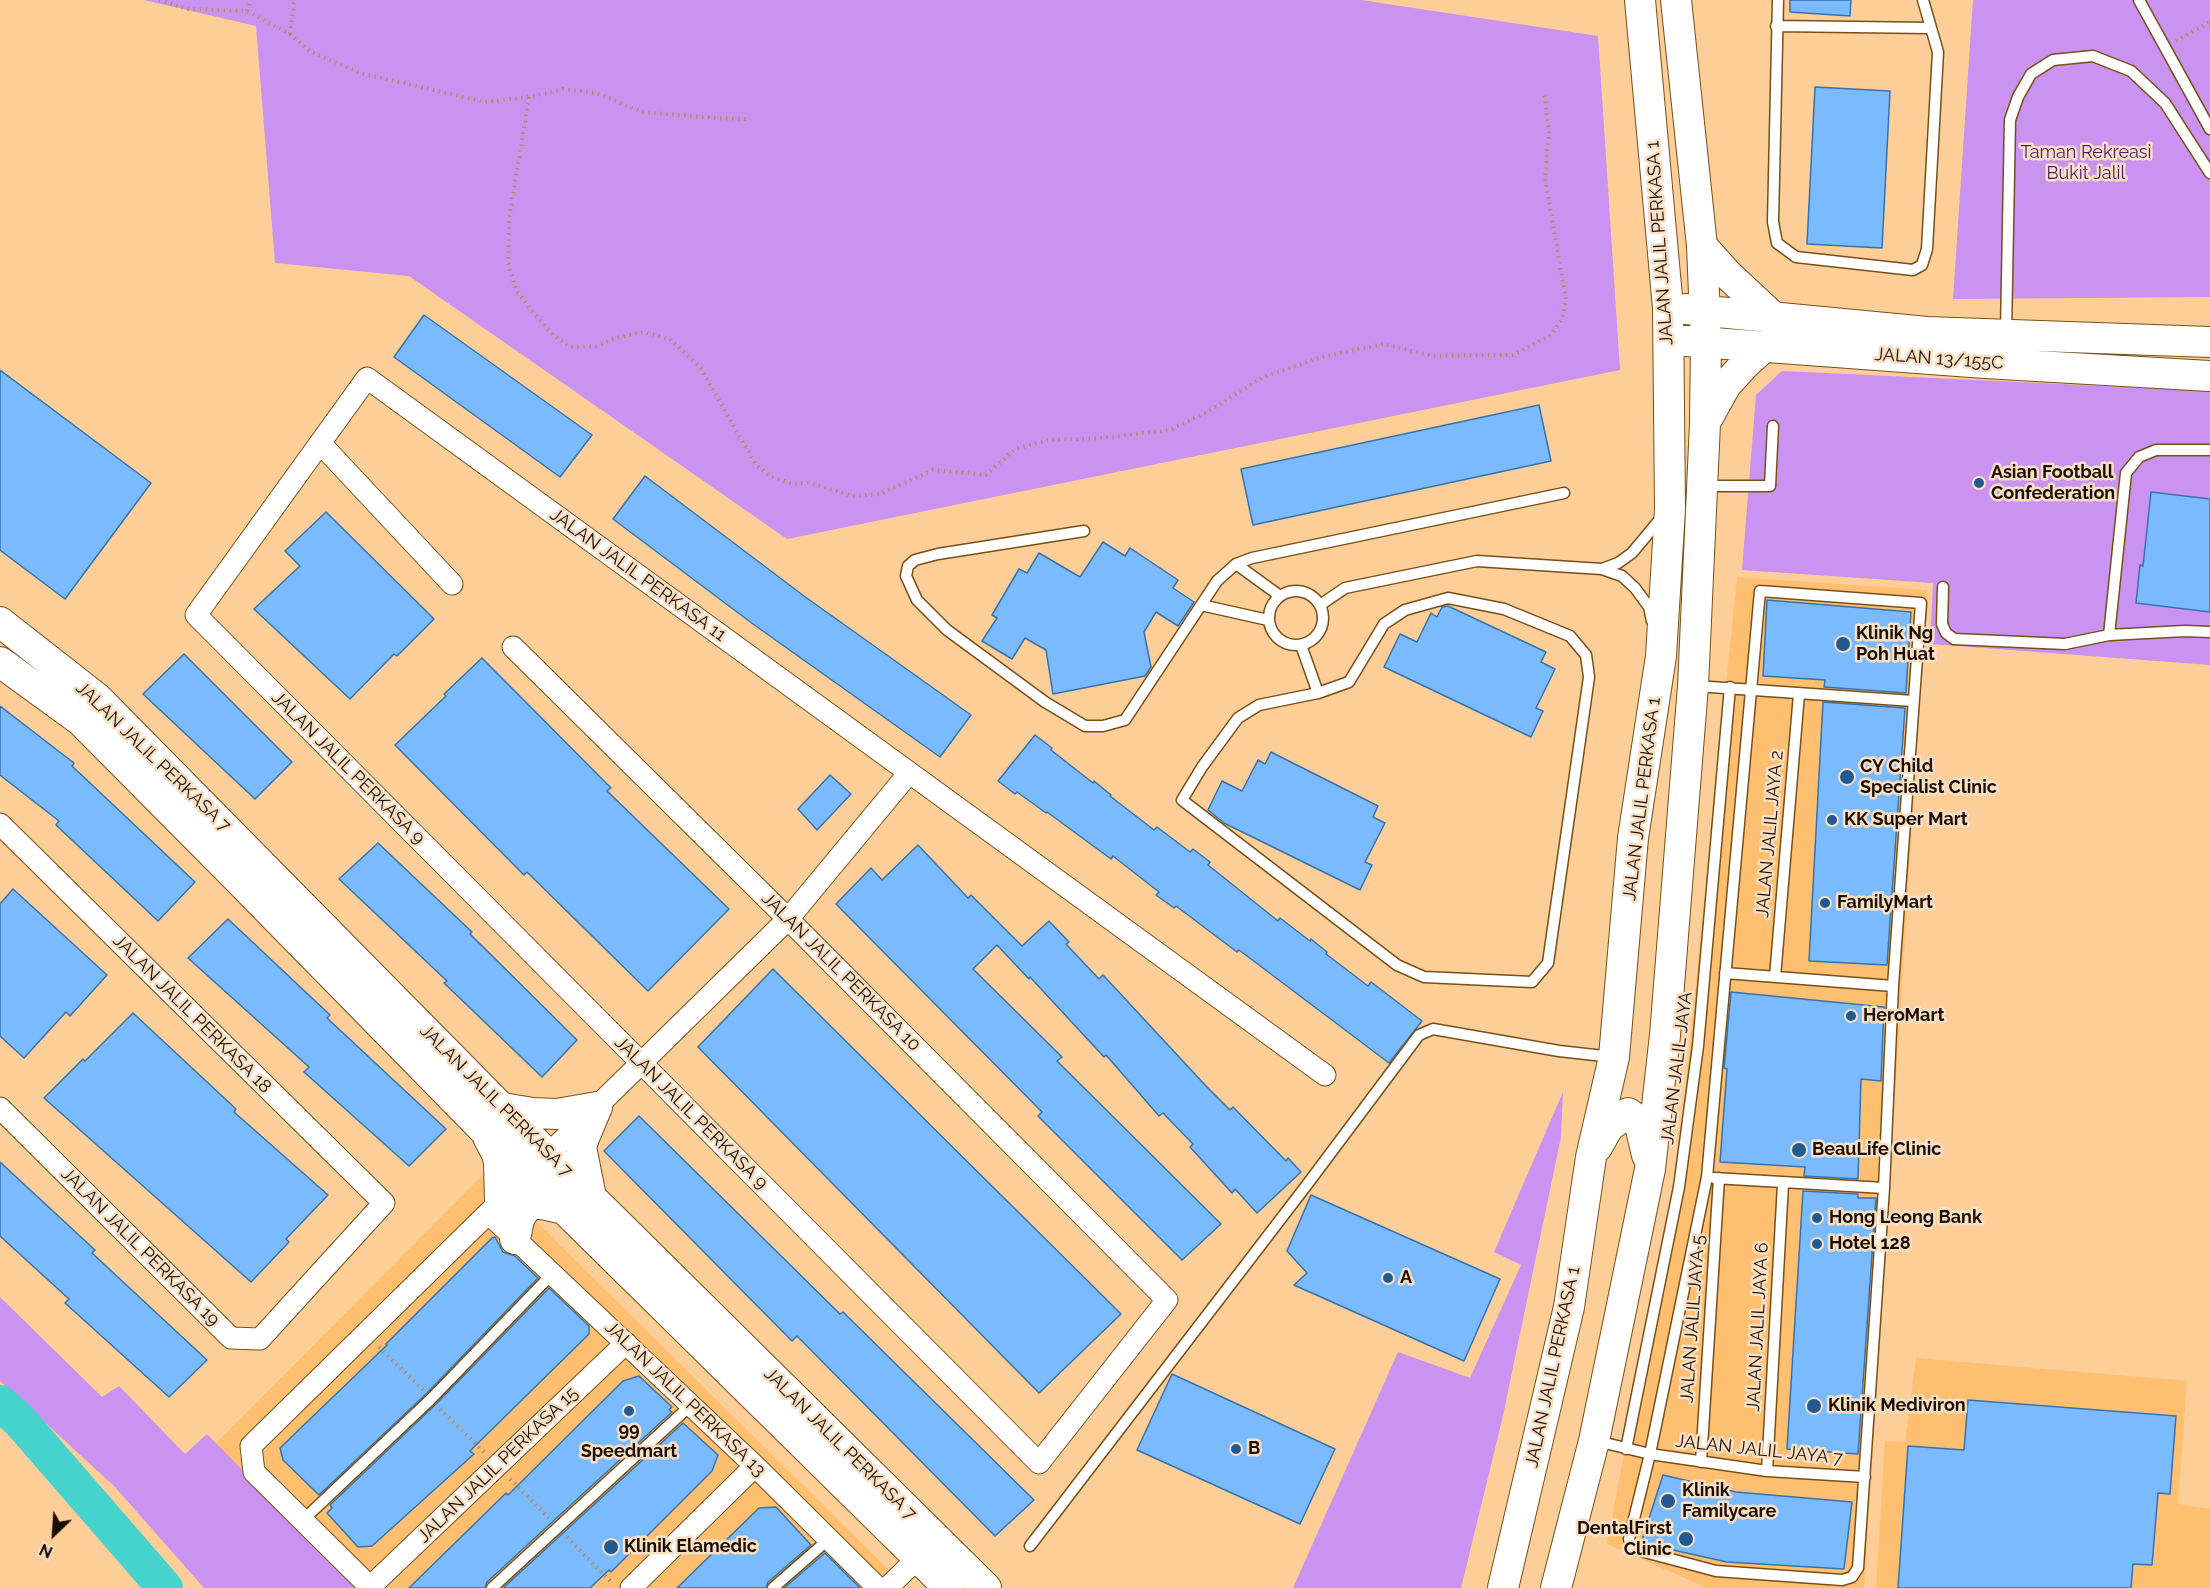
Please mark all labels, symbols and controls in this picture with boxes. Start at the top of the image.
street label: JALAN JALIL PERKASA 1 [1642,140,1678,346]
park label: Taman Rekreasi Bukit Jalil [2021,142,2151,184]
street label: JALAN 13/155C [1874,344,2004,374]
place label: Asian Football Confederation [1991,462,2115,504]
marker: Asian Football Confederation [1972,476,1986,490]
street label: JALAN JALIL PERKASA 11 [546,504,730,646]
place label: Klinik Ng Poh Huat [1856,623,1935,666]
marker: Klinik Ng Poh Huat [1834,635,1852,653]
street label: JALAN JALIL PERKASA 7 [71,677,235,837]
street label: JALAN JALIL PERKASA 9 [267,687,429,849]
street label: JALAN JALIL PERKASA 1 [1619,696,1665,902]
street label: JALAN JALIL JAYA 2 [1752,749,1788,919]
place label: CY Child Specialist Clinic [1860,756,1997,798]
marker: CY Child Specialist Clinic [1838,768,1856,786]
place label: KK Super Mart [1844,809,1968,831]
marker: KK Super Mart [1825,813,1839,827]
street label: JALAN JALIL PERKASA 10 [757,888,925,1056]
place label: FamilyMart [1837,892,1933,914]
marker: FamilyMart [1818,896,1832,910]
street label: JALAN JALIL PERKASA 18 [108,930,276,1098]
street label: JALAN JALIL JAYA [1657,990,1697,1146]
place label: HeroMart [1863,1005,1944,1027]
marker: HeroMart [1844,1009,1858,1023]
street label: JALAN JALIL PERKASA 7 [415,1020,577,1182]
street label: JALAN JALIL PERKASA 9 [610,1032,772,1194]
place label: BeauLife Clinic [1812,1139,1941,1161]
marker: BeauLife Clinic [1790,1141,1808,1159]
street label: JALAN JALIL PERKASA 19 [56,1163,224,1331]
place label: Hong Leong Bank [1829,1207,1982,1229]
marker: Hong Leong Bank [1810,1211,1824,1225]
place label: Hotel 128 [1829,1233,1911,1255]
street label: JALAN JALIL JAYA 5 [1676,1234,1710,1404]
marker: Hotel 128 [1810,1237,1824,1251]
street label: JALAN JALIL JAYA 6 [1743,1242,1773,1412]
street label: JALAN JALIL PERKASA 1 [1521,1265,1585,1469]
place label: A [1400,1267,1412,1289]
marker: A [1381,1271,1395,1285]
street label: JALAN JALIL PERKASA 13 [600,1317,770,1481]
street label: JALAN JALIL PERKASA 7 [759,1363,921,1525]
street label: JALAN JALIL PERKASA 15 [413,1383,583,1547]
place label: Klinik Mediviron [1828,1395,1966,1417]
marker: Klinik Mediviron [1805,1397,1823,1415]
marker: 99 Speedmart [622,1404,636,1418]
place label: 99 Speedmart [581,1420,677,1462]
street label: JALAN JALIL JAYA 7 [1674,1430,1844,1470]
place label: B [1248,1438,1260,1460]
marker: B [1229,1442,1243,1456]
place label: Klinik Familycare [1682,1480,1776,1522]
marker: Klinik Familycare [1659,1492,1677,1510]
north arrow [24,1504,84,1564]
place label: DentalFirst Clinic [1577,1518,1672,1561]
marker: DentalFirst Clinic [1677,1530,1695,1548]
place label: Klinik Elamedic [624,1536,757,1558]
marker: Klinik Elamedic [602,1538,620,1556]
text: N [37,1540,56,1562]

